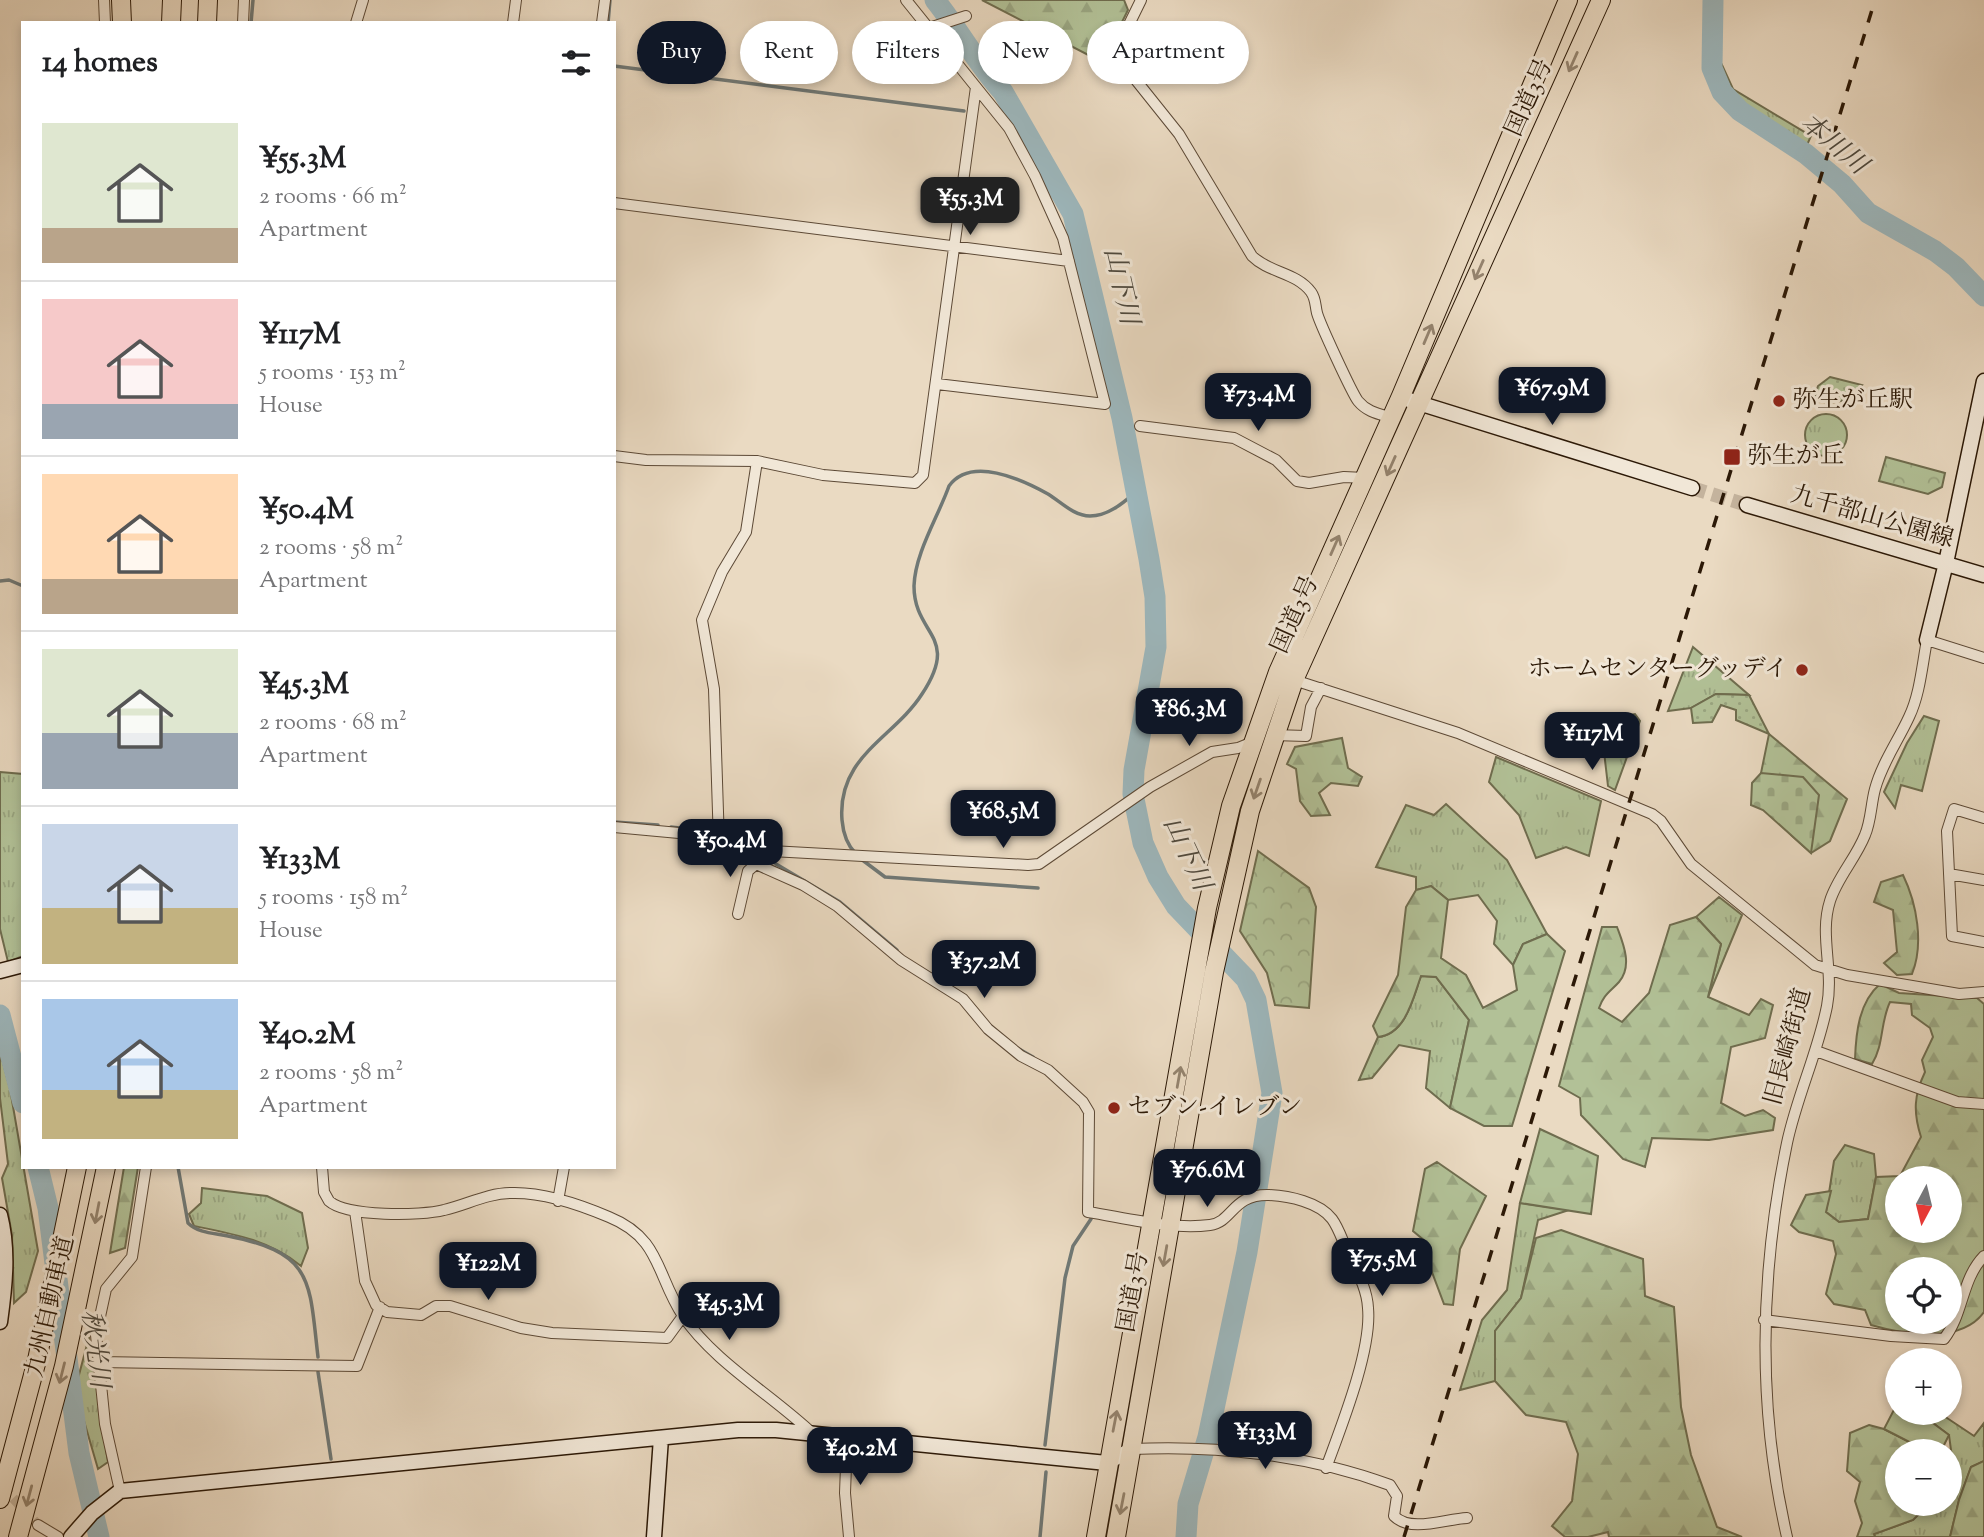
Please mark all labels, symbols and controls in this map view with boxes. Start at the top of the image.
chip: Buy [637,21,726,84]
chip: Rent [740,21,838,84]
chip: Filters [852,21,964,84]
chip: New [978,21,1073,84]
chip: Apartment [1087,21,1249,84]
text: 14 homes [42,42,158,85]
icon: filters [557,44,595,82]
one-way arrow [1566,51,1579,73]
street label: 国道3号 [1498,54,1562,142]
water label: 本川川 [1791,106,1877,186]
text: ¥55.3M [259,138,346,181]
icon: home [98,151,182,235]
pin: ¥55.3M [913,177,1027,237]
text: 2 rooms · 66 m² [259,181,407,214]
text: ¥55.3M [937,183,1003,216]
text: Apartment [259,214,368,247]
water label: 山下川 [1093,244,1147,331]
one-way arrow [1472,259,1485,280]
text: ¥117M [259,314,341,357]
one-way arrow [1422,323,1435,345]
icon: home [98,327,182,411]
text: 5 rooms · 153 m² [259,357,406,390]
pin: ¥67.9M [1495,368,1609,427]
text: ¥67.9M [1515,373,1589,406]
pin: ¥73.4M [1201,374,1315,433]
text: ¥73.4M [1221,379,1295,412]
place label: 弥生が丘駅 [1793,384,1913,418]
text: House [259,390,323,423]
marker: 弥生が丘駅 [1771,393,1787,409]
place label: 弥生が丘 [1748,440,1844,474]
marker: 弥生が丘 [1722,447,1742,467]
one-way arrow [1383,455,1397,476]
street label: 九千部山公園線 [1787,479,1957,557]
text: ¥50.4M [259,489,354,532]
icon: home [98,502,182,586]
text: 2 rooms · 58 m² [259,532,403,565]
one-way arrow [1329,534,1342,556]
text: Apartment [259,565,368,598]
street label: 国道3号 [1264,571,1328,659]
place label: ホームセンターグッデイ [1528,653,1788,687]
marker: ホームセンターグッデイ [1794,662,1810,678]
text: ¥45.3M [259,664,349,707]
icon: home [98,677,182,761]
pin: ¥86.3M [1132,688,1246,748]
text: ¥86.3M [1152,694,1226,727]
text: 2 rooms · 68 m² [259,707,407,740]
pin: ¥117M [1543,712,1641,772]
text: ¥117M [1561,718,1623,751]
text: Apartment [259,740,368,773]
one-way arrow [1250,778,1263,800]
pin: ¥68.5M [946,790,1060,850]
text: ¥68.5M [967,796,1039,829]
water label: 山下川 [1153,811,1221,900]
pin: ¥50.4M [673,820,787,879]
text: ¥50.4M [694,825,766,858]
text: ¥133M [259,839,340,882]
icon: home [98,852,182,936]
text: 5 rooms · 158 m² [259,882,408,915]
text: House [259,915,323,948]
pin: ¥37.2M [927,940,1041,1000]
text: ¥37.2M [948,946,1020,979]
street label: 旧長崎街道 [1757,985,1821,1109]
text: ¥40.2M [259,1014,356,1057]
icon: home [98,1027,182,1111]
text: 2 rooms · 58 m² [259,1057,403,1090]
one-way arrow [1173,1066,1186,1089]
text: Apartment [259,1090,368,1123]
place label: セブン-イレブン [1128,1091,1302,1125]
marker: セブン-イレブン [1106,1100,1122,1116]
pin: ¥76.6M [1150,1150,1264,1209]
text: ¥76.6M [1169,1155,1245,1188]
north arrow [1885,1166,1962,1242]
map controls [1885,1166,1962,1516]
one-way arrow [89,1201,103,1224]
street label: 九州自動車道 [18,1233,84,1381]
pin: ¥75.5M [1325,1238,1439,1298]
pin: ¥122M [439,1242,537,1302]
one-way arrow [1158,1244,1171,1267]
text: ¥75.5M [1347,1244,1417,1277]
text: ¥122M [455,1248,521,1281]
street label: 国道3号 [1110,1249,1158,1335]
button: locate [1885,1257,1962,1334]
pin: ¥45.3M [672,1282,786,1342]
text: ¥45.3M [694,1288,764,1321]
water label: 秋光川 [71,1308,117,1393]
button: + [1885,1348,1962,1425]
one-way arrow [55,1361,68,1384]
one-way arrow [1109,1410,1123,1433]
pin: ¥133M [1216,1412,1314,1471]
text: ¥133M [1234,1417,1296,1450]
pin: ¥40.2M [803,1428,917,1487]
text: ¥40.2M [823,1433,897,1466]
button: − [1885,1439,1962,1516]
one-way arrow [22,1485,35,1507]
one-way arrow [1114,1493,1128,1515]

